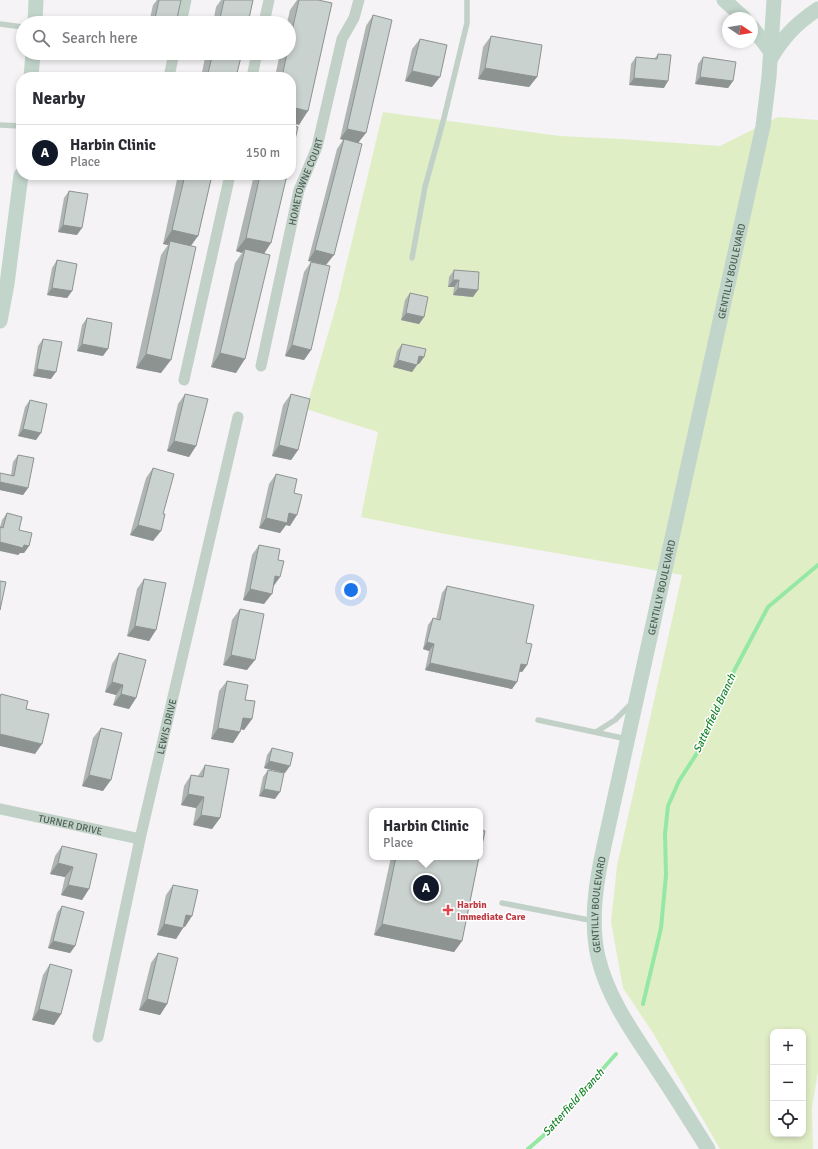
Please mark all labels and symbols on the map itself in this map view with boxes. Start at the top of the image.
north arrow [722,12,758,48]
street label: HOMETOWNE COURT [287,137,326,226]
street label: GENTILLY BOULEVARD [716,222,748,320]
street label: GENTILLY BOULEVARD [646,539,678,636]
your location [341,580,361,600]
water label: Satterfield Branch [690,671,739,755]
street label: LEWIS DRIVE [155,697,179,756]
street label: TURNER DRIVE [37,812,104,838]
street label: GENTILLY BOULEVARD [589,855,609,954]
pin: A [413,873,439,903]
place label: Harbin Immediate Care [457,899,526,923]
marker: Harbin Immediate Care [442,904,454,916]
water label: Satterfield Branch [540,1065,608,1138]

